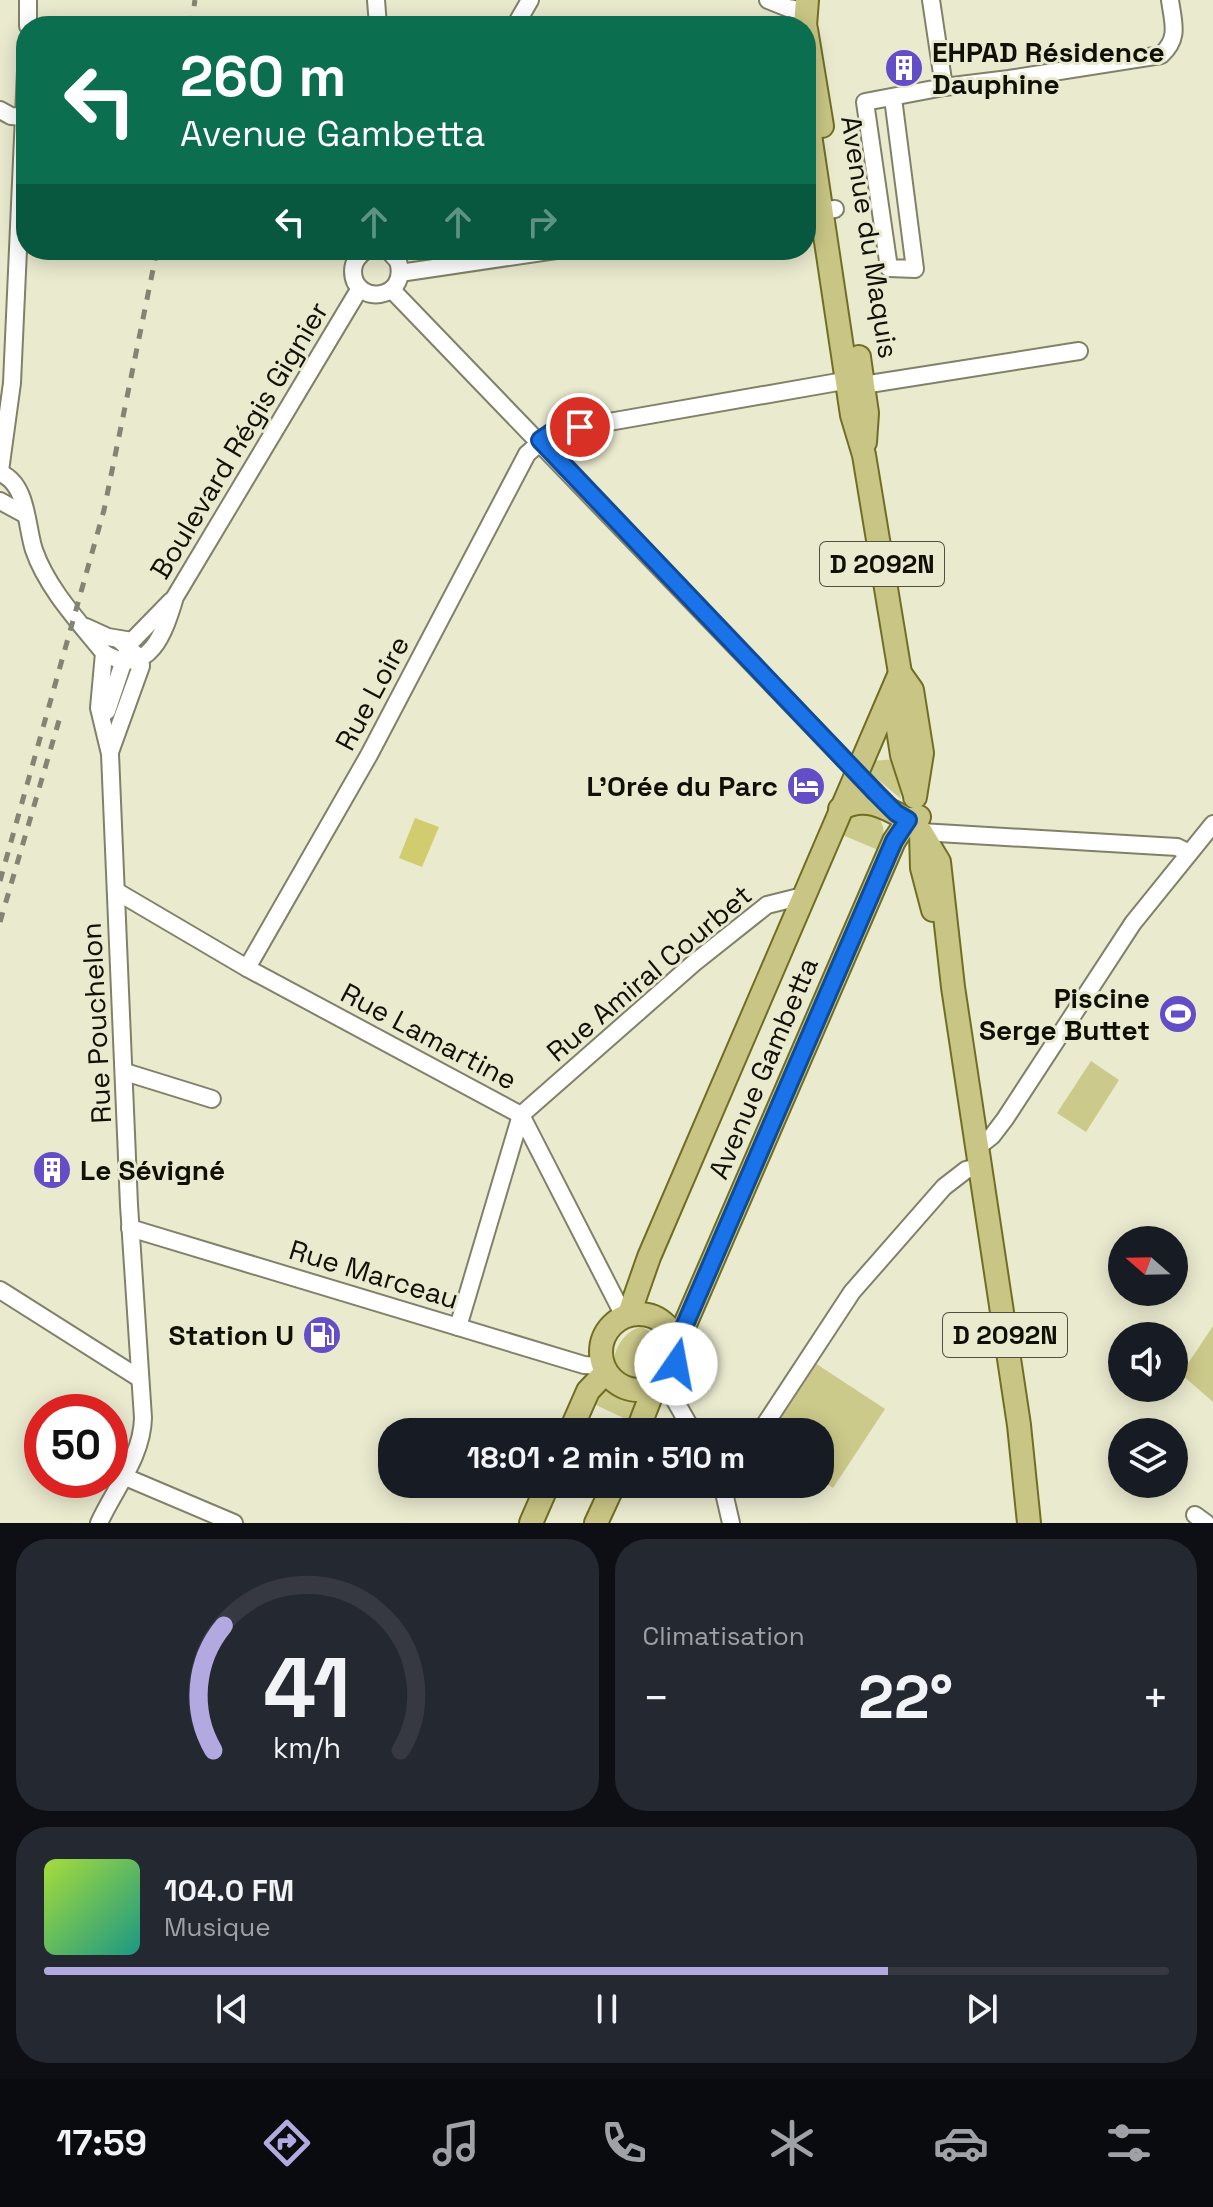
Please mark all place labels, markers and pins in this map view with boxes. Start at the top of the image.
place label: EHPAD Résidence Dauphine [932,34,1165,102]
building icon: EHPAD Résidence Dauphine [883,47,925,89]
pin [546,393,614,461]
hotel icon: L'Orée du Parc [785,765,827,807]
place label: L'Orée du Parc [587,768,778,804]
place label: Piscine Serge Buttet [979,980,1150,1048]
sports icon: Piscine Serge Buttet [1157,993,1199,1035]
building icon: Le Sévigné [31,1149,73,1191]
place label: Le Sévigné [80,1152,225,1188]
fuel station icon: Station U [301,1314,343,1356]
place label: Station U [169,1317,294,1353]

